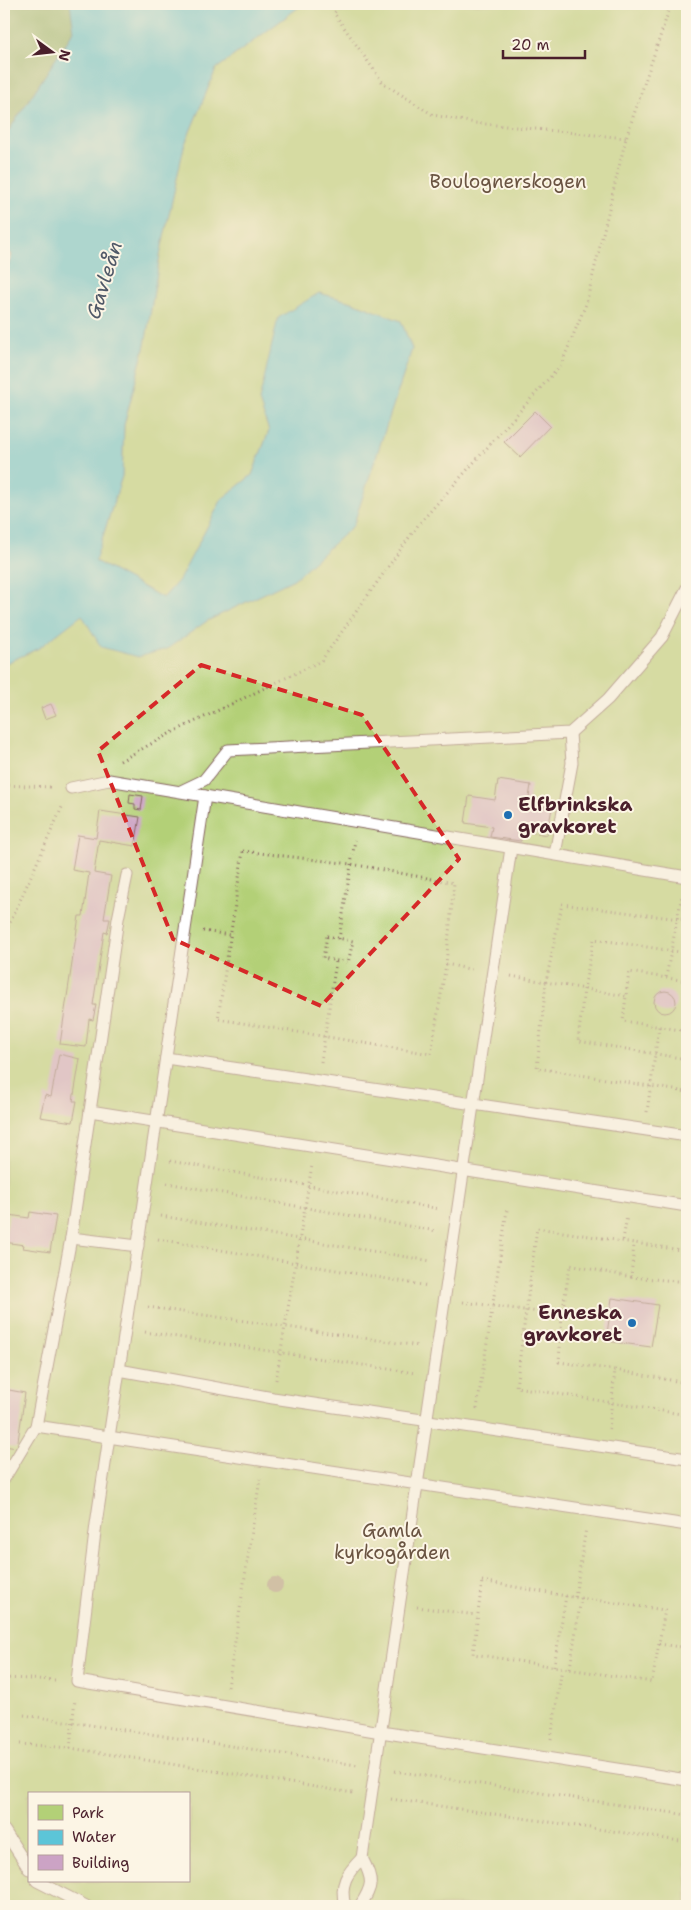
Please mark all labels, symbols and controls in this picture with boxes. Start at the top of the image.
north arrow [28,28,78,78]
scale bar [503,28,586,60]
text: 20 m [511,35,550,55]
text: N [54,48,75,63]
park label: Boulognerskogen [430,169,586,194]
water label: Gavleån [80,238,128,322]
place label: Elfbrinkska gravkoret [518,792,632,839]
marker: Elfbrinkska gravkoret [502,809,514,821]
place label: Enneska gravkoret [523,1300,622,1347]
marker: Enneska gravkoret [626,1317,638,1329]
park label: Gamla kyrkogården [334,1518,450,1565]
legend [28,1792,190,1882]
text: Park [72,1803,104,1823]
text: Water [72,1827,116,1847]
text: Building [72,1853,129,1873]

